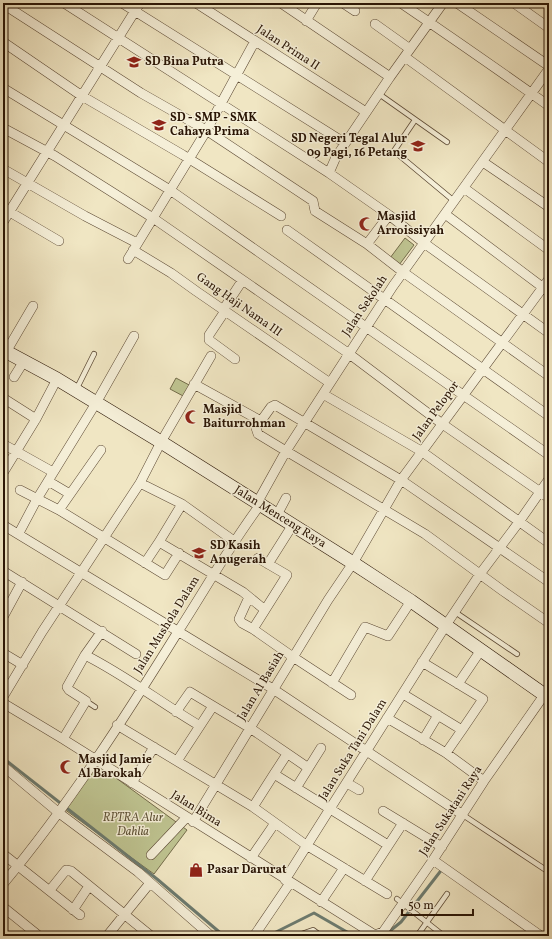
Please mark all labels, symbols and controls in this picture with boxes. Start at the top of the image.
street label: Jalan Prima II [253,22,323,74]
school or university icon: SD Bina Putra [126,54,142,70]
place label: SD Bina Putra [145,54,224,70]
place label: SD - SMP - SMK Cahaya Prima [170,110,257,140]
school or university icon: SD - SMP - SMK Cahaya Prima [151,117,167,133]
place label: SD Negeri Tegal Alur 09 Pagi, 16 Petang [291,131,407,161]
school or university icon: SD Negeri Tegal Alur 09 Pagi, 16 Petang [410,138,426,154]
place label: Masjid Arroissiyah [377,209,444,239]
mosque icon: Masjid Arroissiyah [358,216,374,232]
street label: Gang Haji Nama III [193,269,285,341]
street label: Jalan Sekolah [339,272,391,340]
street label: Jalan Pelopor [409,378,463,444]
place label: Masjid Baiturrohman [203,402,286,432]
mosque icon: Masjid Baiturrohman [184,409,200,425]
street label: Jalan Menceng Raya [231,482,329,552]
place label: SD Kasih Anugerah [210,538,266,568]
school or university icon: SD Kasih Anugerah [191,545,207,561]
street label: Jalan Mushola Dalam [130,573,204,677]
street label: Jalan Al Basiah [234,648,288,724]
street label: Jalan Suka Tani Dalam [315,696,391,804]
place label: Masjid Jamie Al Barokah [78,752,152,782]
mosque icon: Masjid Jamie Al Barokah [59,759,75,775]
street label: Jalan Sukatani Raya [416,763,486,859]
street label: Jalan Bima [168,787,224,831]
park label: RPTRA Alur Dahlia [103,810,164,840]
shop icon: Pasar Darurat [188,862,204,878]
place label: Pasar Darurat [207,862,287,878]
scale bar [402,891,473,917]
text: 50 m [408,898,434,914]

